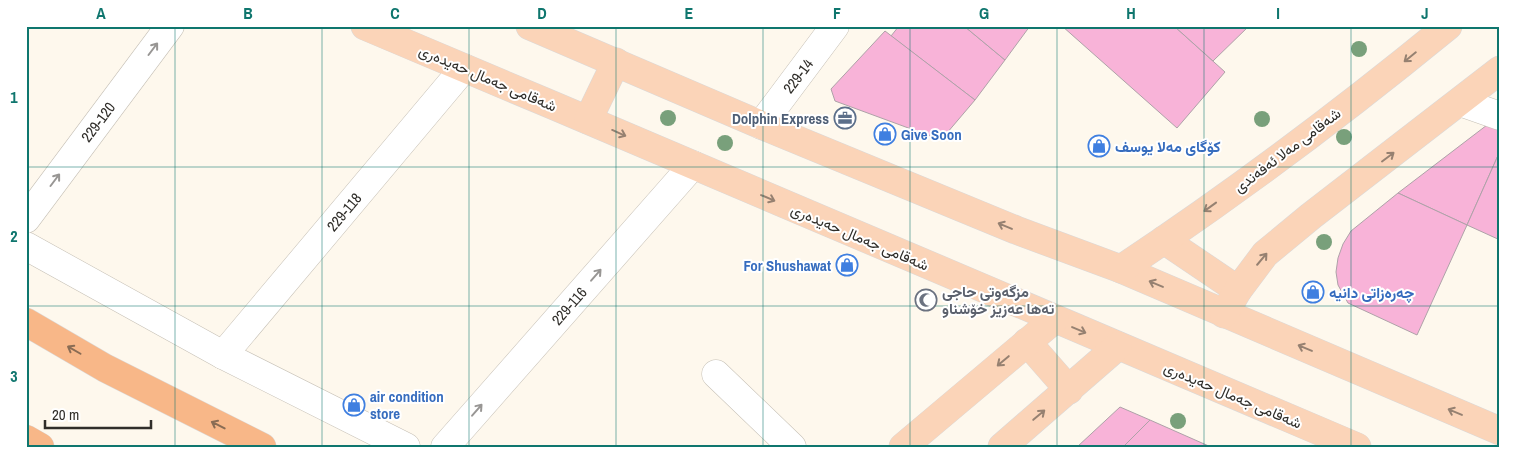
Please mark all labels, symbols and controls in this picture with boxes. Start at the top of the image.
text: A [96,2,106,24]
text: B [243,2,253,24]
text: C [390,2,400,24]
text: D [537,2,547,24]
text: E [685,2,694,24]
text: F [833,2,841,24]
text: G [979,2,989,24]
text: H [1126,2,1136,24]
text: I [1276,2,1280,24]
text: J [1421,2,1429,24]
street label: شەقامی جەمال حەیدەری [416,39,560,117]
one-way arrow [148,42,158,56]
one-way arrow [1404,51,1417,62]
street label: 229-14 [778,54,818,98]
text: 1 [10,86,18,108]
street label: 229-120 [76,98,120,146]
street label: شەقامی مەلا ئەفەندی [1229,103,1345,197]
office icon: Dolphin Express [833,106,857,130]
place label: Dolphin Express [732,108,829,129]
shop icon: Give Soon [873,122,897,146]
place label: Give Soon [901,124,962,145]
one-way arrow [611,129,626,139]
shop icon: کۆگای مەلا یوسف [1087,134,1111,158]
place label: کۆگای مەلا یوسف [1115,136,1221,157]
one-way arrow [1381,152,1394,163]
one-way arrow [50,174,61,187]
street label: 229-118 [322,188,366,236]
one-way arrow [761,194,776,203]
street label: شەقامی جەمال حەیدەری [788,198,932,276]
one-way arrow [1203,202,1217,212]
one-way arrow [997,220,1012,229]
text: 2 [10,225,18,247]
shop icon: For Shushawat [835,253,859,277]
one-way arrow [1256,253,1267,266]
place label: For Shushawat [743,255,831,276]
one-way arrow [590,269,602,282]
one-way arrow [1149,279,1164,289]
shop icon: چەرەزاتی دانیە [1301,280,1325,304]
place label: مزگەوتی حاجی تەها عەزیز خۆشناو [942,281,1054,319]
street label: 229-116 [547,282,592,330]
place label: چەرەزاتی دانیە [1329,282,1414,303]
mosque icon: مزگەوتی حاجی تەها عەزیز خۆشناو [914,288,938,312]
one-way arrow [1071,325,1086,335]
one-way arrow [1298,343,1313,353]
one-way arrow [67,345,82,355]
one-way arrow [997,356,1010,367]
street label: شەقامی جەمال حەیدەری [1161,356,1305,434]
text: 3 [10,365,18,387]
place label: air condition store [370,386,444,424]
shop icon: air condition store [342,393,366,417]
scale bar [45,398,151,430]
text: 20 m [52,404,79,425]
one-way arrow [471,404,483,417]
one-way arrow [1448,406,1463,416]
one-way arrow [1032,410,1045,421]
one-way arrow [211,420,226,429]

